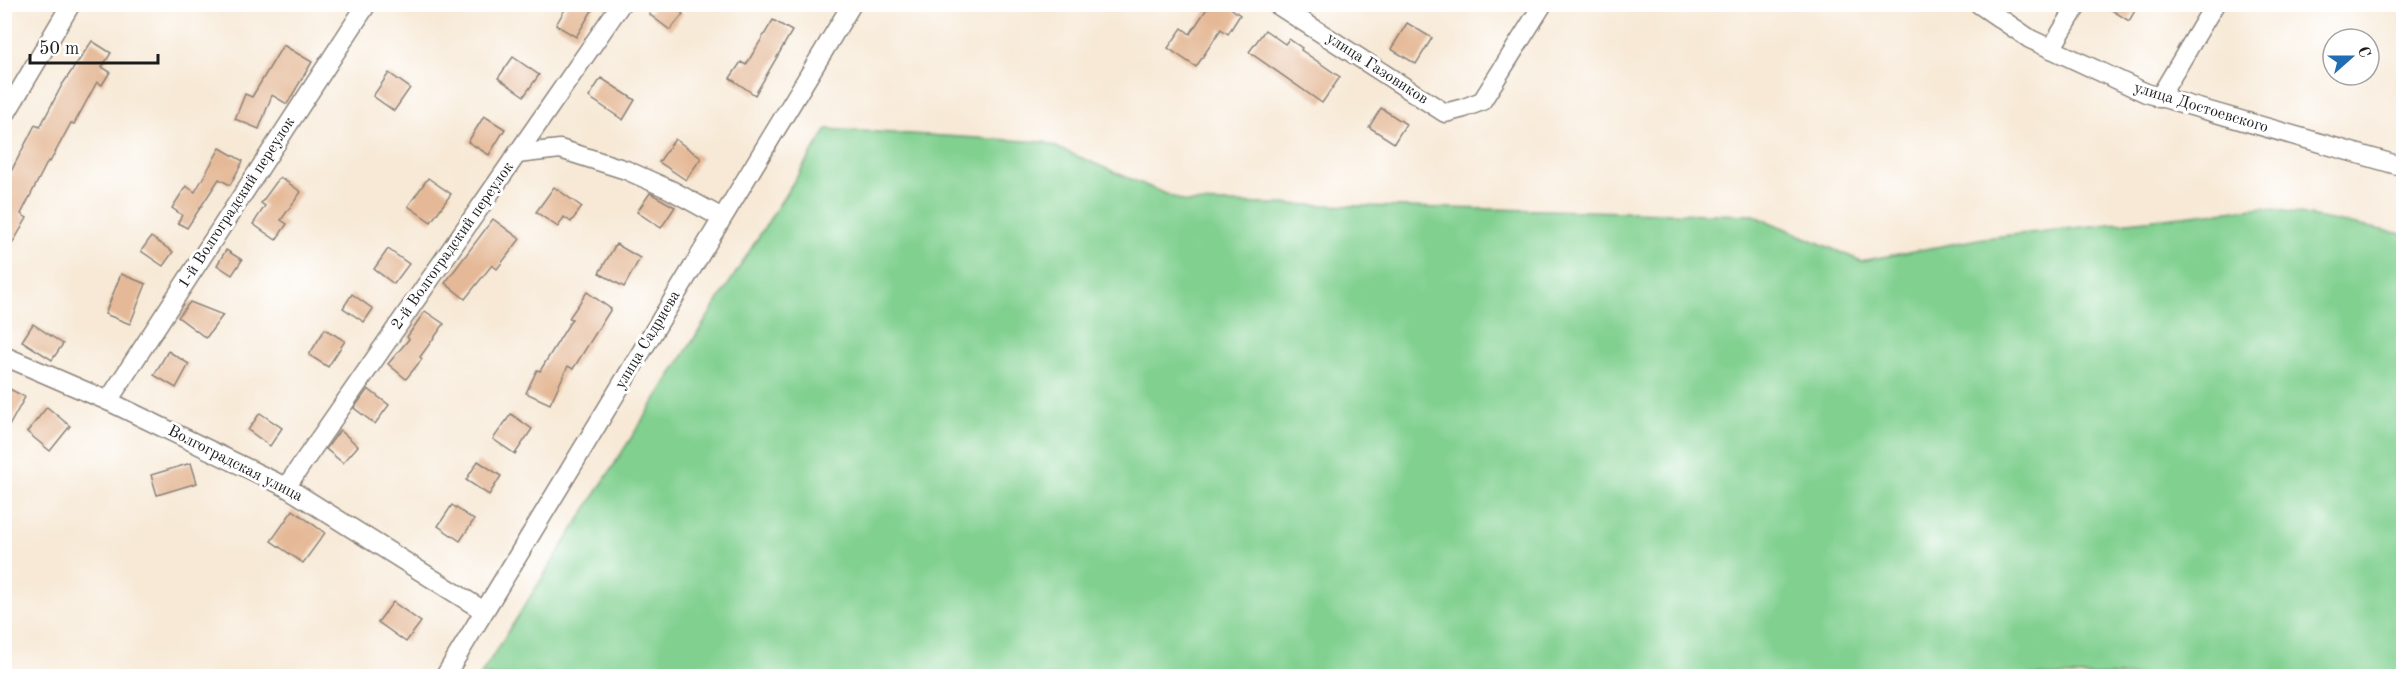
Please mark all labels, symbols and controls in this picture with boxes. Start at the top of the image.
scale bar [30,27,158,65]
north arrow [2321,27,2381,87]
street label: улица Газовиков [1323,30,1431,108]
text: 50 m [39,40,79,58]
text: С [2354,45,2372,60]
street label: улица Достоевского [2132,80,2270,136]
street label: 1-й Волгоградский переулок [176,115,298,291]
street label: 2-й Волгоградский переулок [389,159,517,333]
street label: улица Садриева [612,288,684,392]
street label: Волгоградская улица [165,423,305,505]

